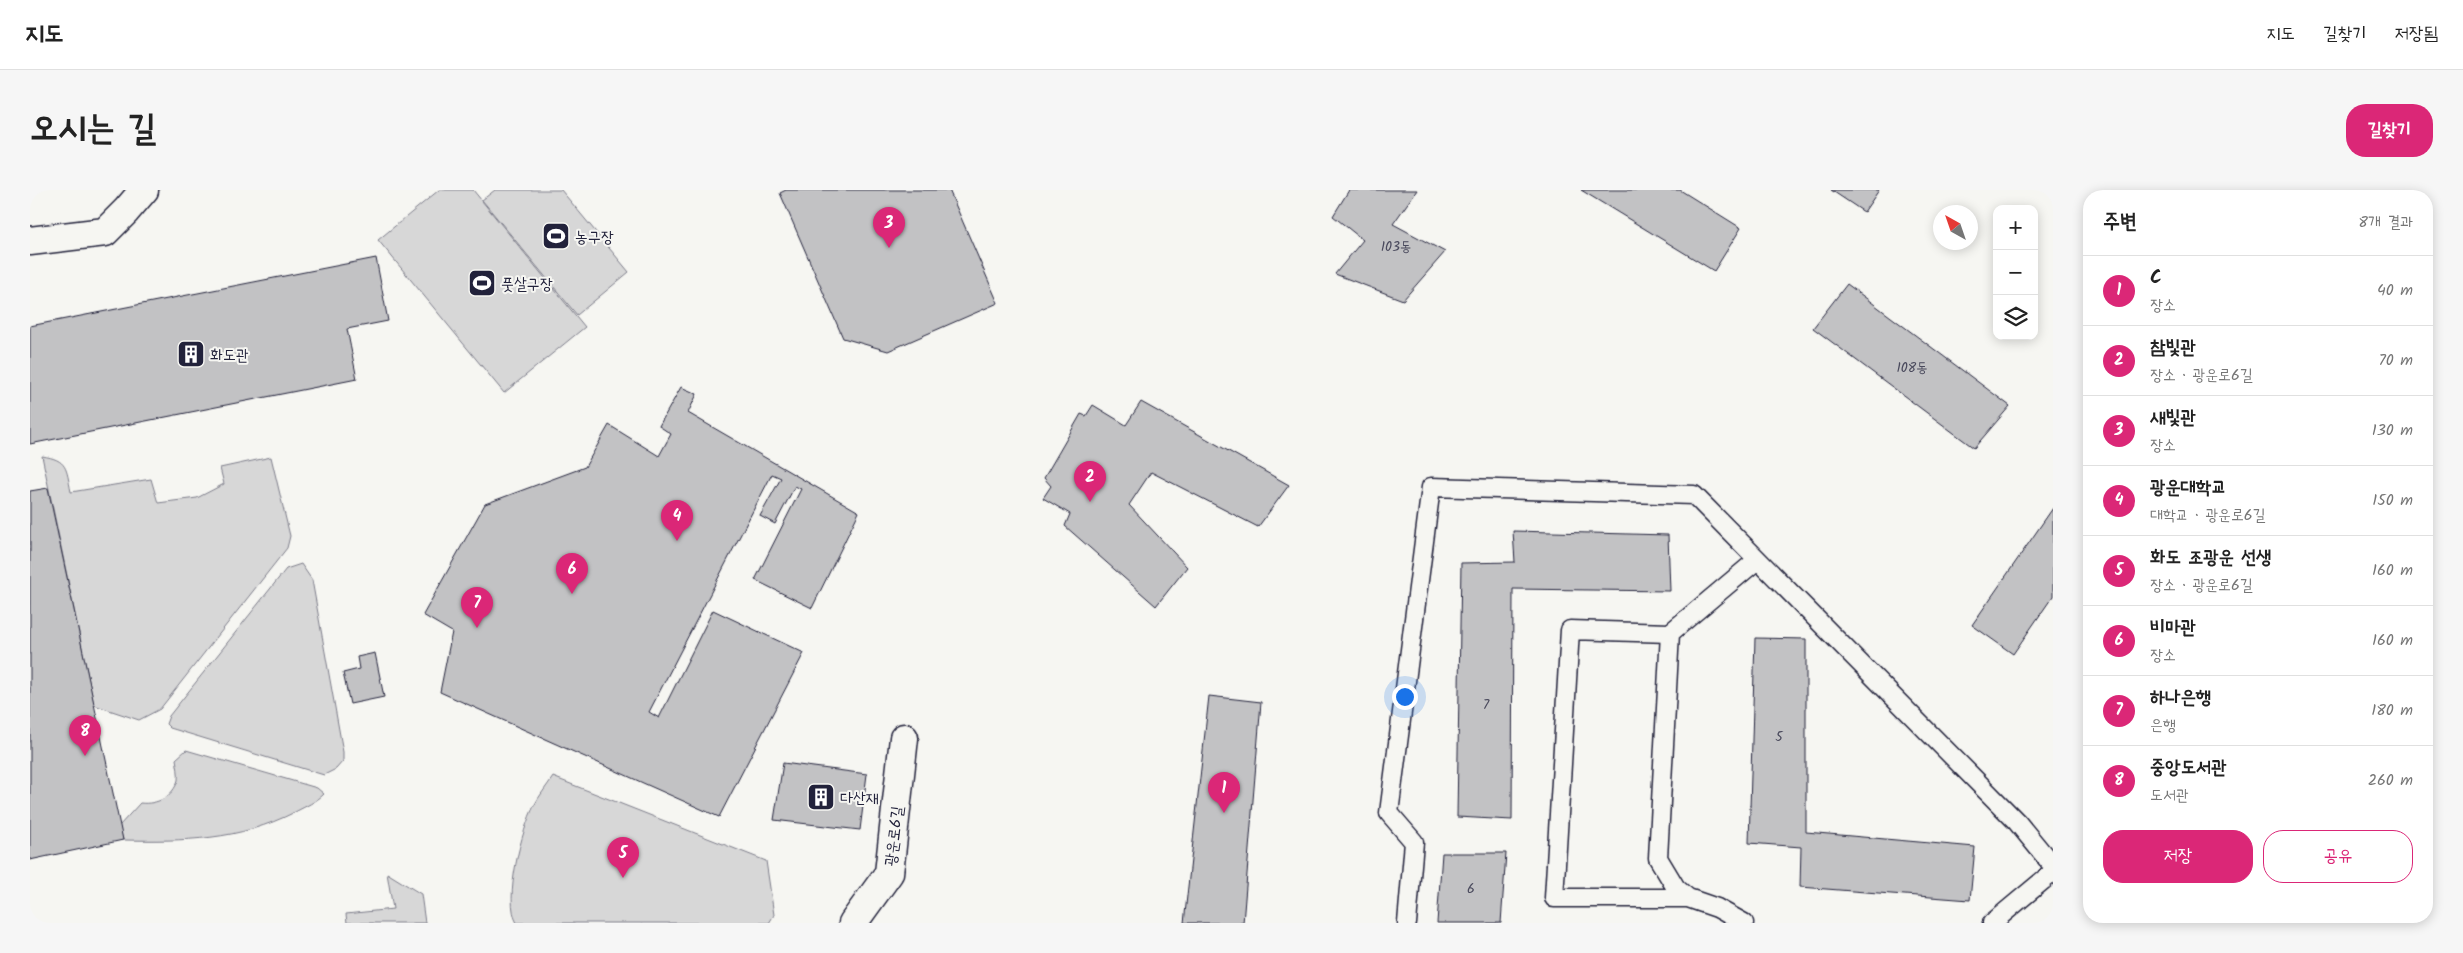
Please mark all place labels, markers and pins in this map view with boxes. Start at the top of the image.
pin: 3 [873,207,905,248]
sports icon: 농구장 [541,221,571,251]
place label: 농구장 [575,225,614,250]
sports icon: 풋살구장 [467,268,497,298]
place label: 풋살구장 [501,272,553,297]
building icon: 화도관 [176,339,206,369]
place label: 화도관 [210,343,249,368]
pin: 2 [1074,461,1106,502]
pin: 4 [661,500,693,541]
pin: 6 [556,553,588,594]
pin: 7 [461,587,493,628]
pin: 8 [69,715,101,756]
pin: 1 [1208,772,1240,813]
building icon: 다산재 [806,782,836,812]
place label: 다산재 [840,786,879,811]
pin: 5 [607,837,639,878]

